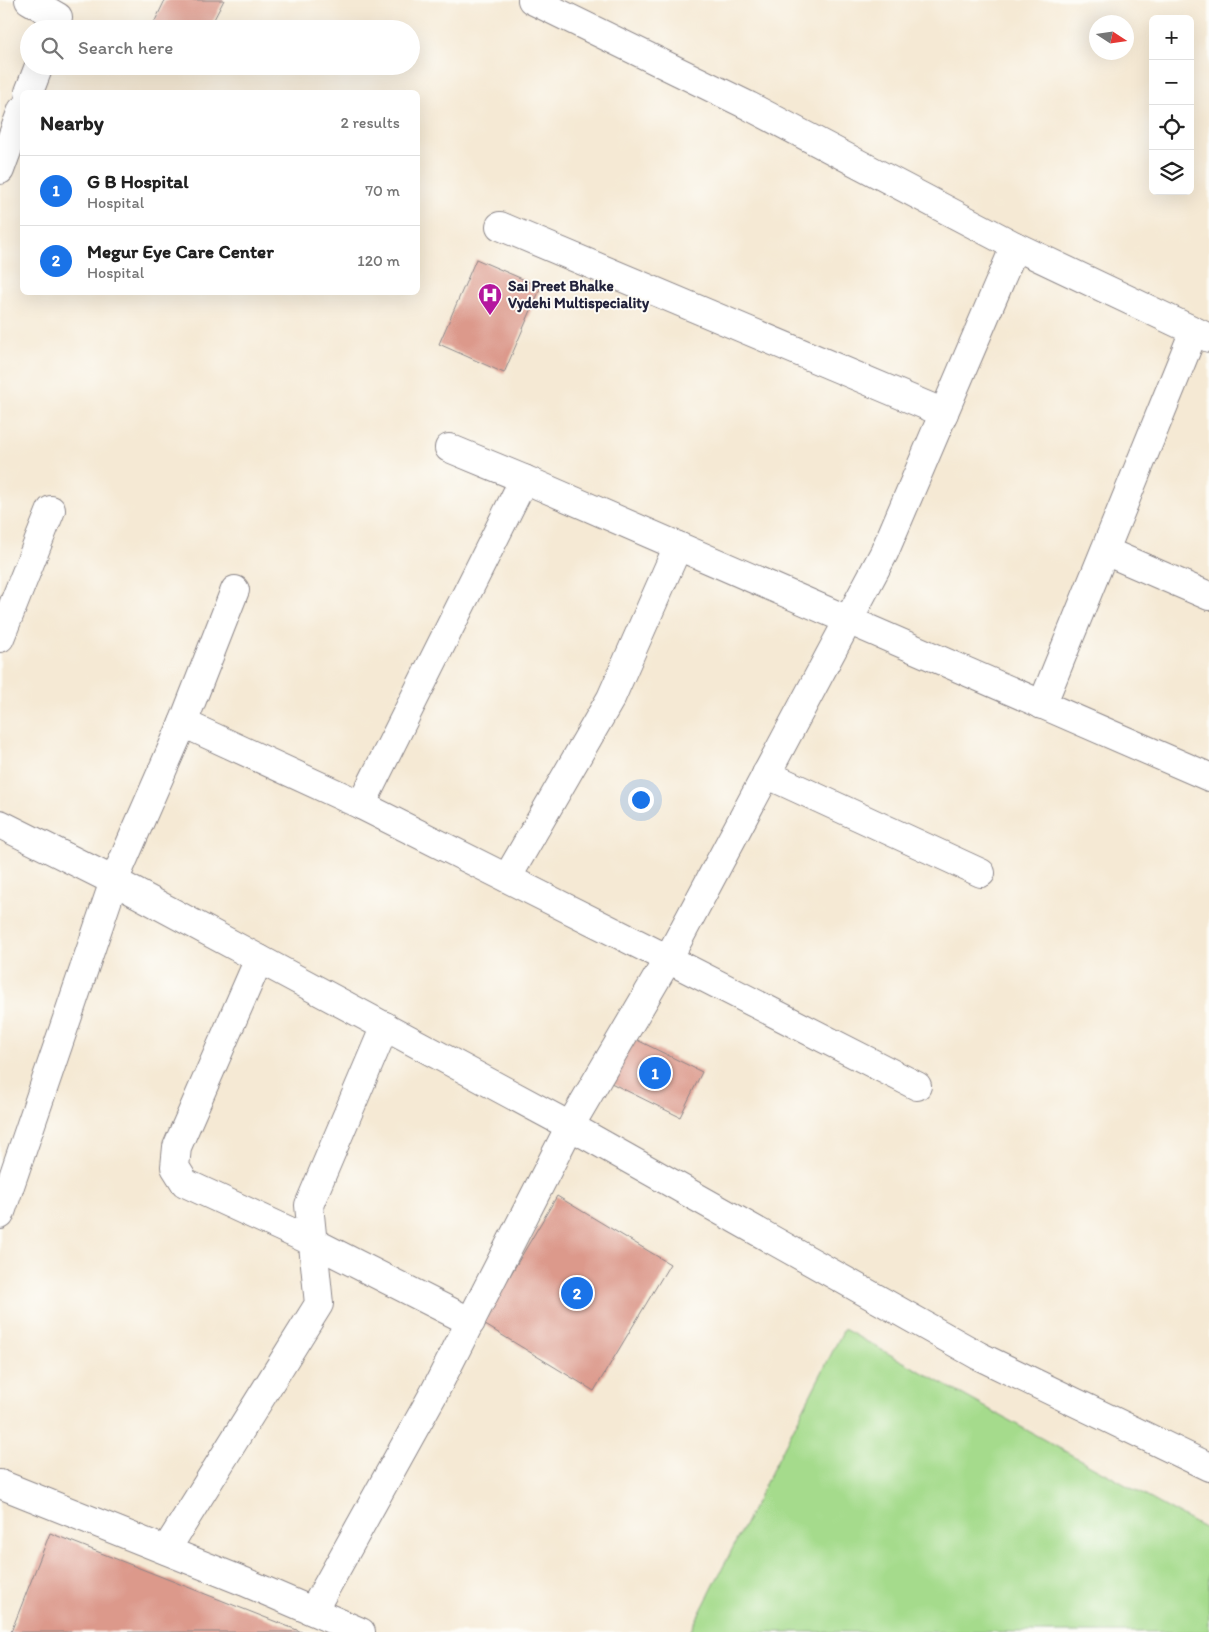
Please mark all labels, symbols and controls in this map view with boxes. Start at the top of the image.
north arrow [1089,15,1134,60]
map controls [1149,15,1194,195]
button: + [1149,15,1194,60]
search box [20,20,420,75]
icon: search [38,34,66,62]
text: Search here [78,36,173,59]
button: − [1149,60,1194,105]
button: locate [1149,105,1194,150]
text: Nearby [40,110,104,135]
text: 2 results [340,113,400,132]
button: layers [1149,150,1194,195]
text: G B Hospital [87,170,189,193]
text: 1 [52,181,60,200]
text: 70 m [365,181,400,200]
text: Hospital [87,193,144,212]
text: Megur Eye Care Center [87,240,274,263]
text: 2 [52,251,60,270]
text: 120 m [357,251,400,270]
text: Hospital [87,263,144,282]
place label: Sai Preet Bhalke Vydehi Multispeciality [508,277,650,313]
hospital icon: Sai Preet Bhalke Vydehi Multispeciality [477,282,503,316]
your location [628,787,654,813]
pin: 1 [639,1054,671,1092]
pin: 2 [561,1274,593,1312]

